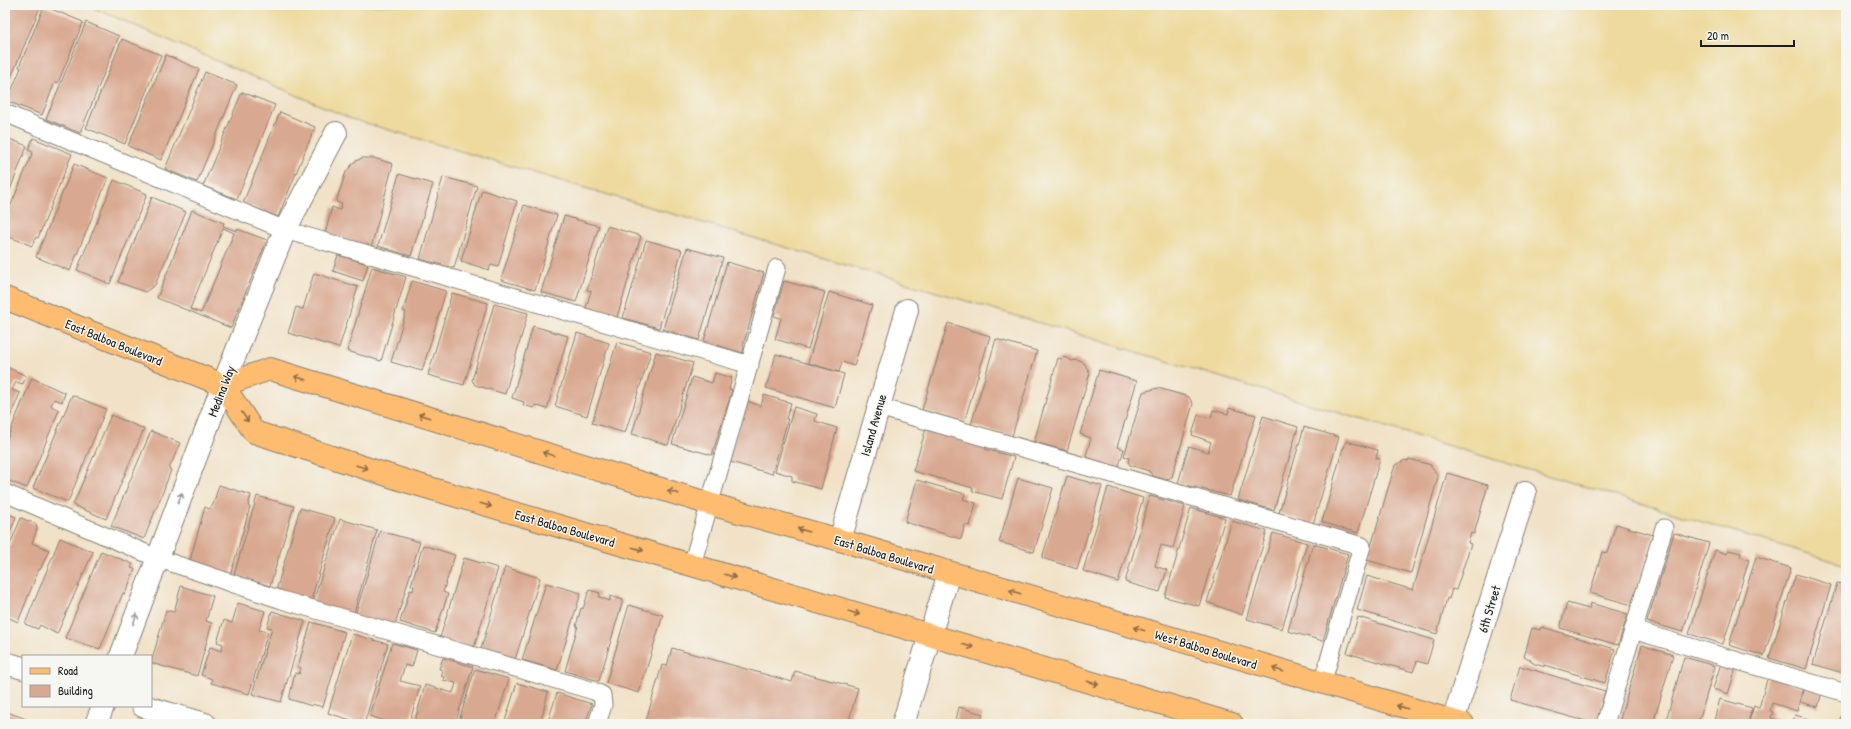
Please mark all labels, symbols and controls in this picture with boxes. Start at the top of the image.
scale bar [1701,22,1794,48]
text: 20 m [1707,27,1729,44]
street label: East Balboa Boulevard [63,314,165,370]
street label: Medina Way [203,362,239,419]
one-way arrow [293,374,306,381]
street label: Island Avenue [856,392,890,458]
one-way arrow [241,412,249,423]
one-way arrow [418,412,431,419]
one-way arrow [542,450,555,457]
one-way arrow [355,463,367,471]
one-way arrow [666,488,679,495]
one-way arrow [176,492,184,504]
one-way arrow [479,502,492,509]
street label: East Balboa Boulevard [513,505,617,551]
one-way arrow [797,525,810,533]
street label: East Balboa Boulevard [832,530,936,578]
one-way arrow [631,546,644,553]
one-way arrow [723,573,736,580]
street label: 6th Street [1473,583,1505,635]
one-way arrow [1009,588,1022,595]
one-way arrow [848,610,861,617]
one-way arrow [131,614,139,626]
one-way arrow [1133,625,1146,632]
street label: West Balboa Boulevard [1153,625,1259,673]
one-way arrow [962,643,975,651]
legend [22,655,152,707]
text: Road [58,662,78,679]
one-way arrow [1271,666,1284,673]
one-way arrow [1087,680,1100,687]
text: Building [58,682,93,699]
one-way arrow [1396,703,1409,710]

